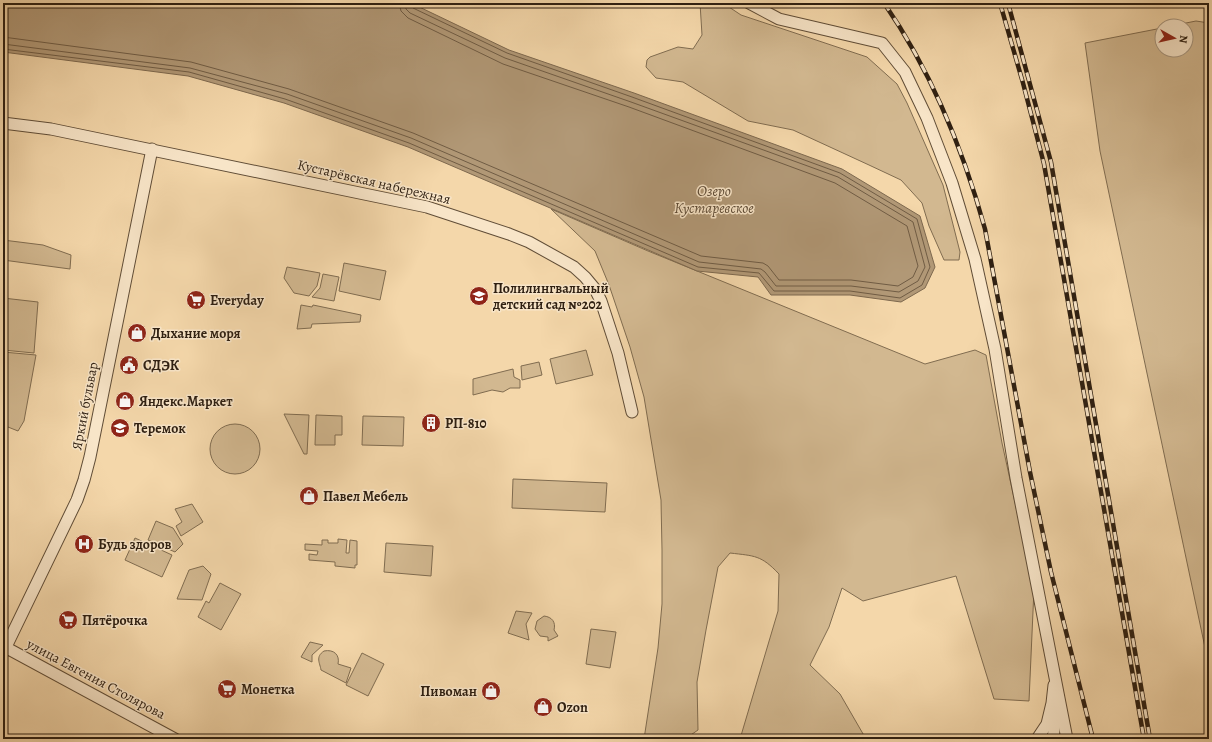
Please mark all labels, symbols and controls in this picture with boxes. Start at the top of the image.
north arrow [1154,18,1194,58]
text: N [1175,34,1191,44]
street label: Кустарёвская набережная [296,155,453,209]
water label: Озеро Кустаревское [674,181,754,218]
place label: Полилингвальный детский сад №202 [492,279,609,314]
school or university icon: Полилингвальный детский сад №202 [468,285,490,307]
supermarket icon: Everyday [185,289,207,311]
place label: Everyday [210,291,264,310]
shop icon: Дыхание моря [126,322,148,344]
place label: Дыхание моря [151,324,241,343]
public building icon: СДЭК [118,354,140,376]
place label: СДЭК [143,356,180,375]
street label: Яркий бульвар [67,360,103,452]
shop icon: Яндекс.Маркет [114,390,136,412]
place label: Яндекс.Маркет [139,392,233,411]
building icon: РП-810 [420,412,442,434]
place label: РП-810 [445,414,487,433]
school or university icon: Теремок [109,417,131,439]
place label: Теремок [134,419,186,438]
shop icon: Павел Мебель [298,485,320,507]
place label: Павел Мебель [323,487,409,506]
hospital icon: Будь здоров [73,533,95,555]
place label: Будь здоров [98,535,171,554]
supermarket icon: Пятёрочка [57,609,79,631]
place label: Пятёрочка [82,611,148,630]
street label: улица Евгения Столярова [22,634,169,724]
supermarket icon: Монетка [216,678,238,700]
place label: Монетка [241,680,295,699]
shop icon: Пивоман [480,680,502,702]
place label: Пивоман [420,682,477,701]
shop icon: Ozon [532,696,554,718]
place label: Ozon [557,698,588,717]

